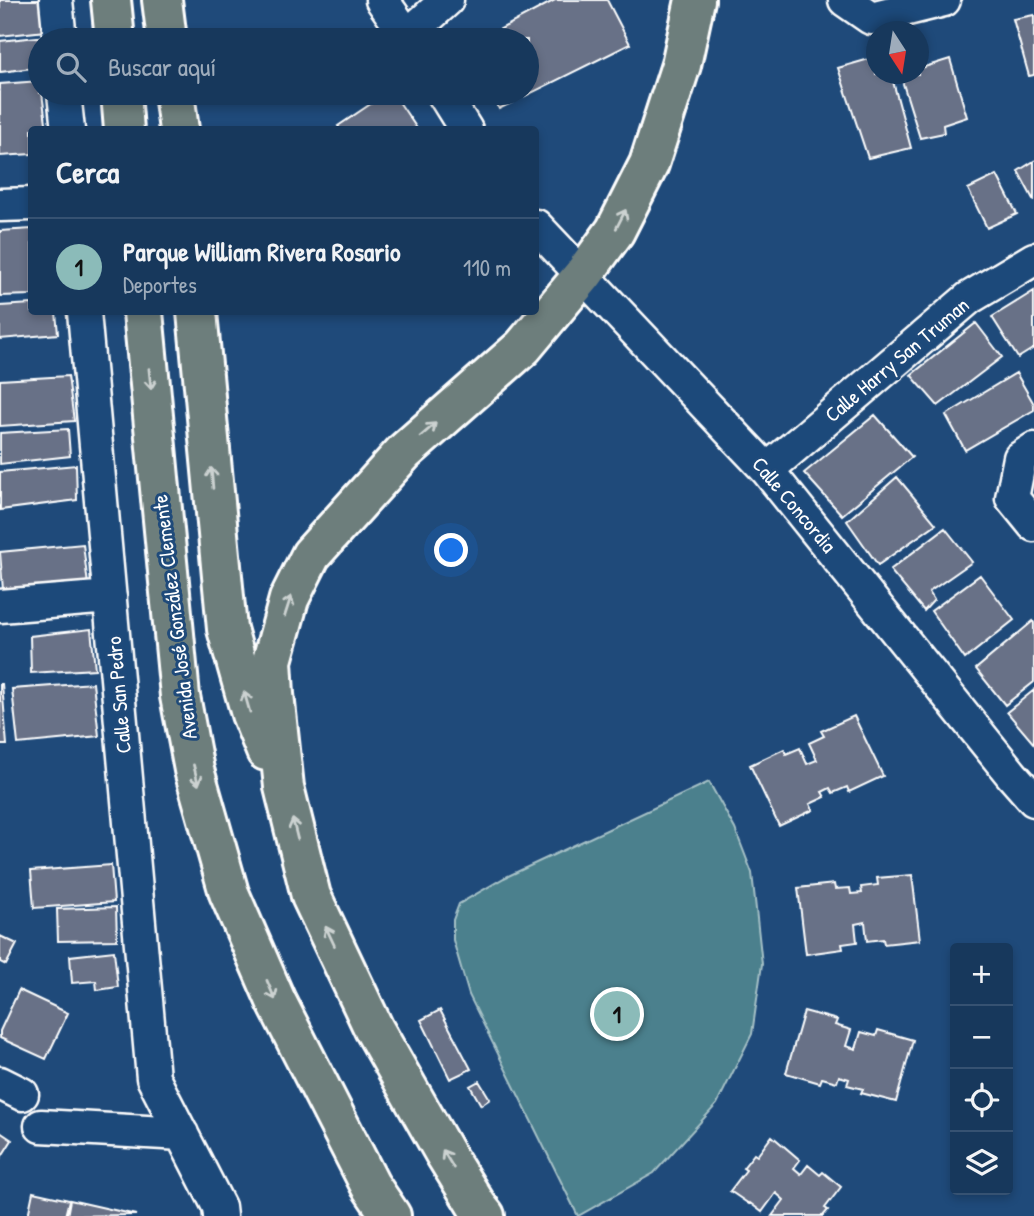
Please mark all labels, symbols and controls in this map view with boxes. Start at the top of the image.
north arrow [866,21,929,84]
search box [28,28,539,105]
icon: search [52,48,90,86]
text: Buscar aquí [108,49,216,84]
text: Cerca [56,152,119,192]
one-way arrow [614,209,628,230]
text: Parque William Rivera Rosario [123,234,401,269]
text: 1 [75,252,83,283]
text: 110 m [463,252,511,283]
text: Deportes [123,269,197,300]
street label: Calle Harry San Truman [818,291,975,429]
one-way arrow [143,368,156,390]
one-way arrow [419,422,437,438]
street label: Calle Concordia [746,450,843,559]
one-way arrow [206,467,219,490]
street label: Avenida José González Clemente [145,493,204,741]
your location [434,533,468,567]
one-way arrow [282,595,295,617]
street label: Calle San Pedro [99,635,138,755]
one-way arrow [240,691,253,713]
one-way arrow [190,764,203,786]
one-way arrow [288,818,301,841]
one-way arrow [323,926,337,947]
map controls [950,943,1013,1195]
button: + [950,943,1013,1006]
one-way arrow [265,978,278,1000]
pin: 1 [594,988,640,1040]
button: − [950,1006,1013,1069]
button: locate [950,1069,1013,1132]
button: layers [950,1132,1013,1195]
one-way arrow [440,1149,454,1169]

